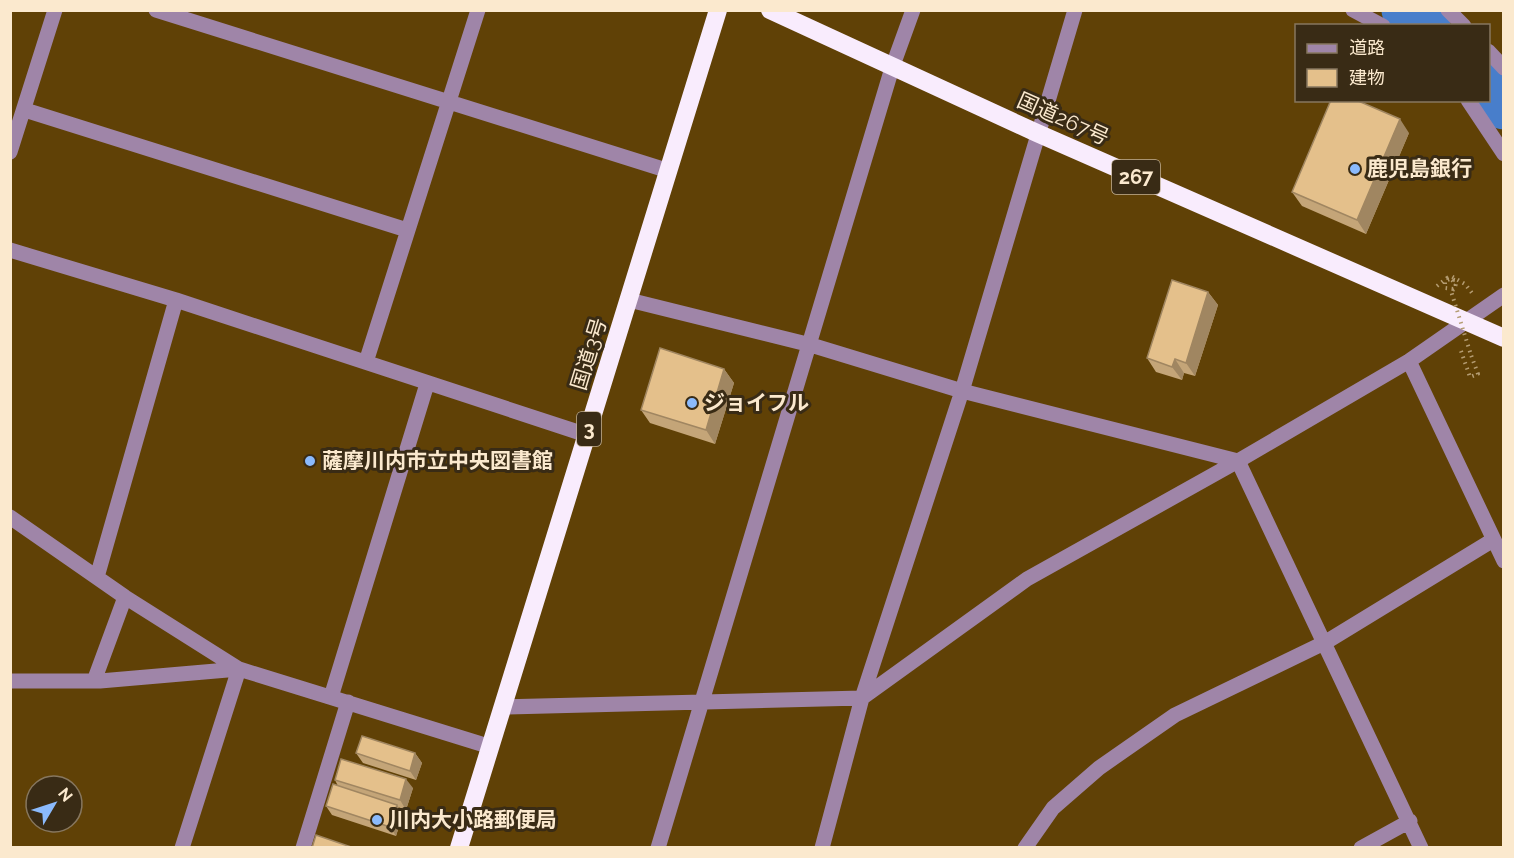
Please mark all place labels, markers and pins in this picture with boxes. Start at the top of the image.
place label: 鹿児島銀行 [1367,156,1472,181]
marker: 鹿児島銀行 [1348,162,1362,176]
place label: ジョイフル [704,390,809,415]
marker: ジョイフル [685,396,699,410]
place label: 薩摩川内市立中央図書館 [322,448,553,473]
marker: 薩摩川内市立中央図書館 [303,454,317,468]
place label: 川内大小路郵便局 [389,807,557,832]
marker: 川内大小路郵便局 [370,813,384,827]

